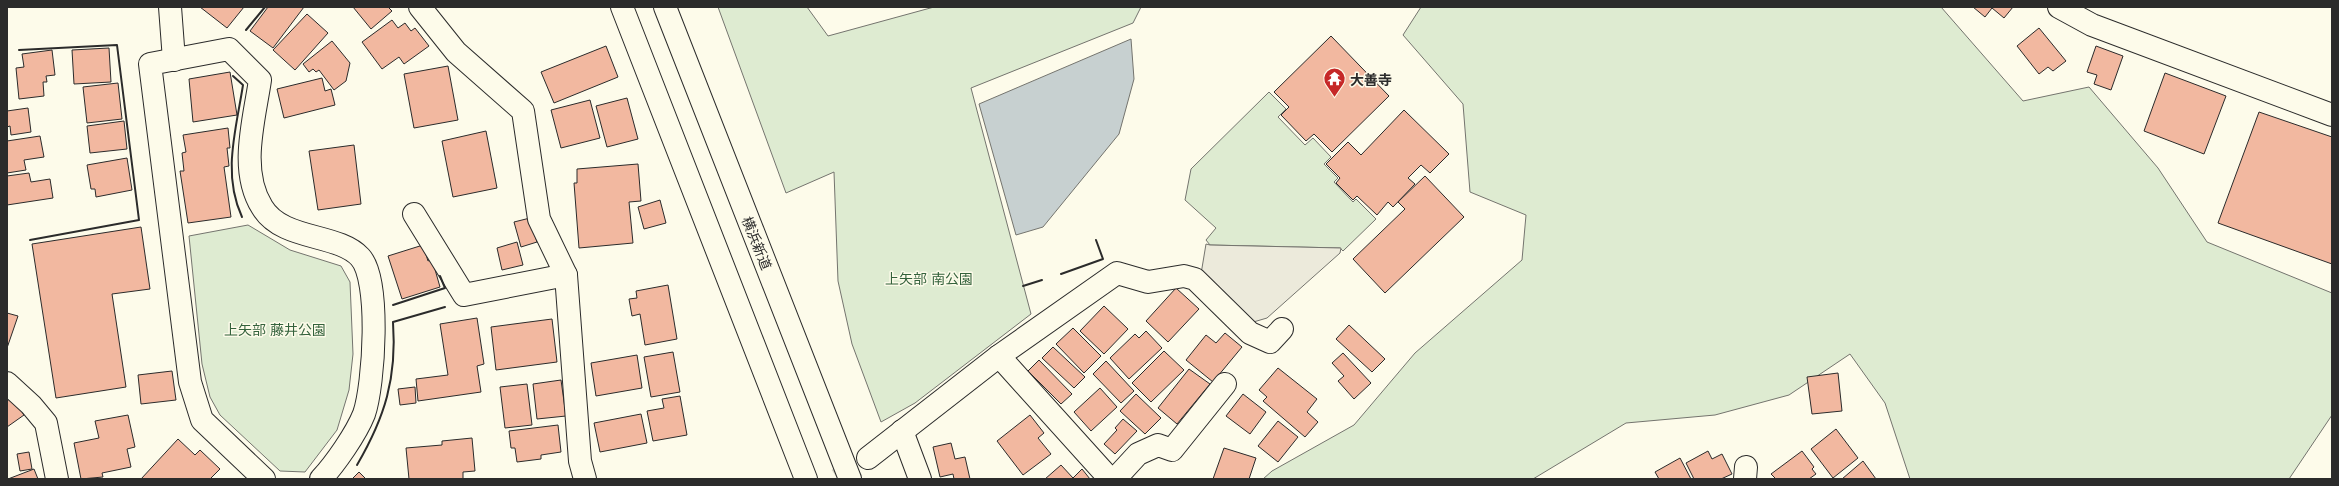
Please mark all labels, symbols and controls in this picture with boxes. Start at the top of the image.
temple icon: 大善寺 [1321,66,1347,99]
place label: 大善寺 [1350,71,1392,88]
street label: 横浜新道 [739,214,775,272]
park label: 上矢部 南公園 [885,270,973,287]
park label: 上矢部 藤井公園 [224,321,326,338]

